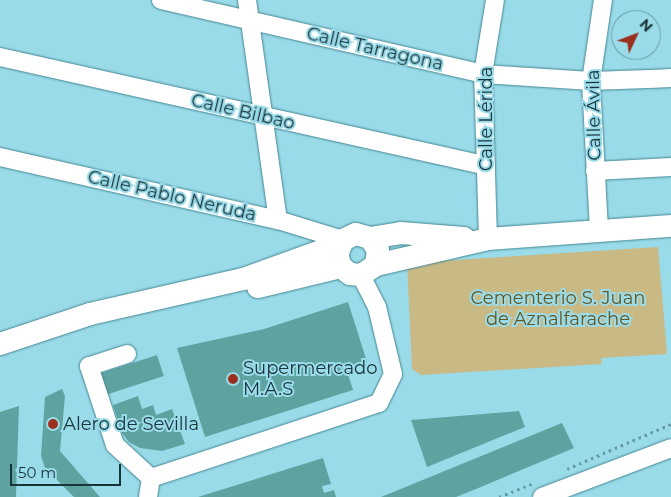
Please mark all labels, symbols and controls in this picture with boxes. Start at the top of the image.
north arrow [611,10,661,60]
text: N [636,15,657,36]
street label: Calle Tarragona [305,23,445,75]
street label: Calle Lérida [475,67,497,171]
street label: Calle Ávila [582,69,606,161]
street label: Calle Bilbao [189,90,297,134]
street label: Calle Pablo Neruda [86,166,258,226]
park label: Cementerio S. Juan de Aznalfarache [471,288,645,330]
place label: Supermercado M.A.S [243,358,378,400]
marker: Supermercado M.A.S [227,373,239,385]
place label: Alero de Sevilla [63,413,199,435]
marker: Alero de Sevilla [47,418,59,430]
scale bar [12,454,124,486]
text: 50 m [18,463,56,482]

